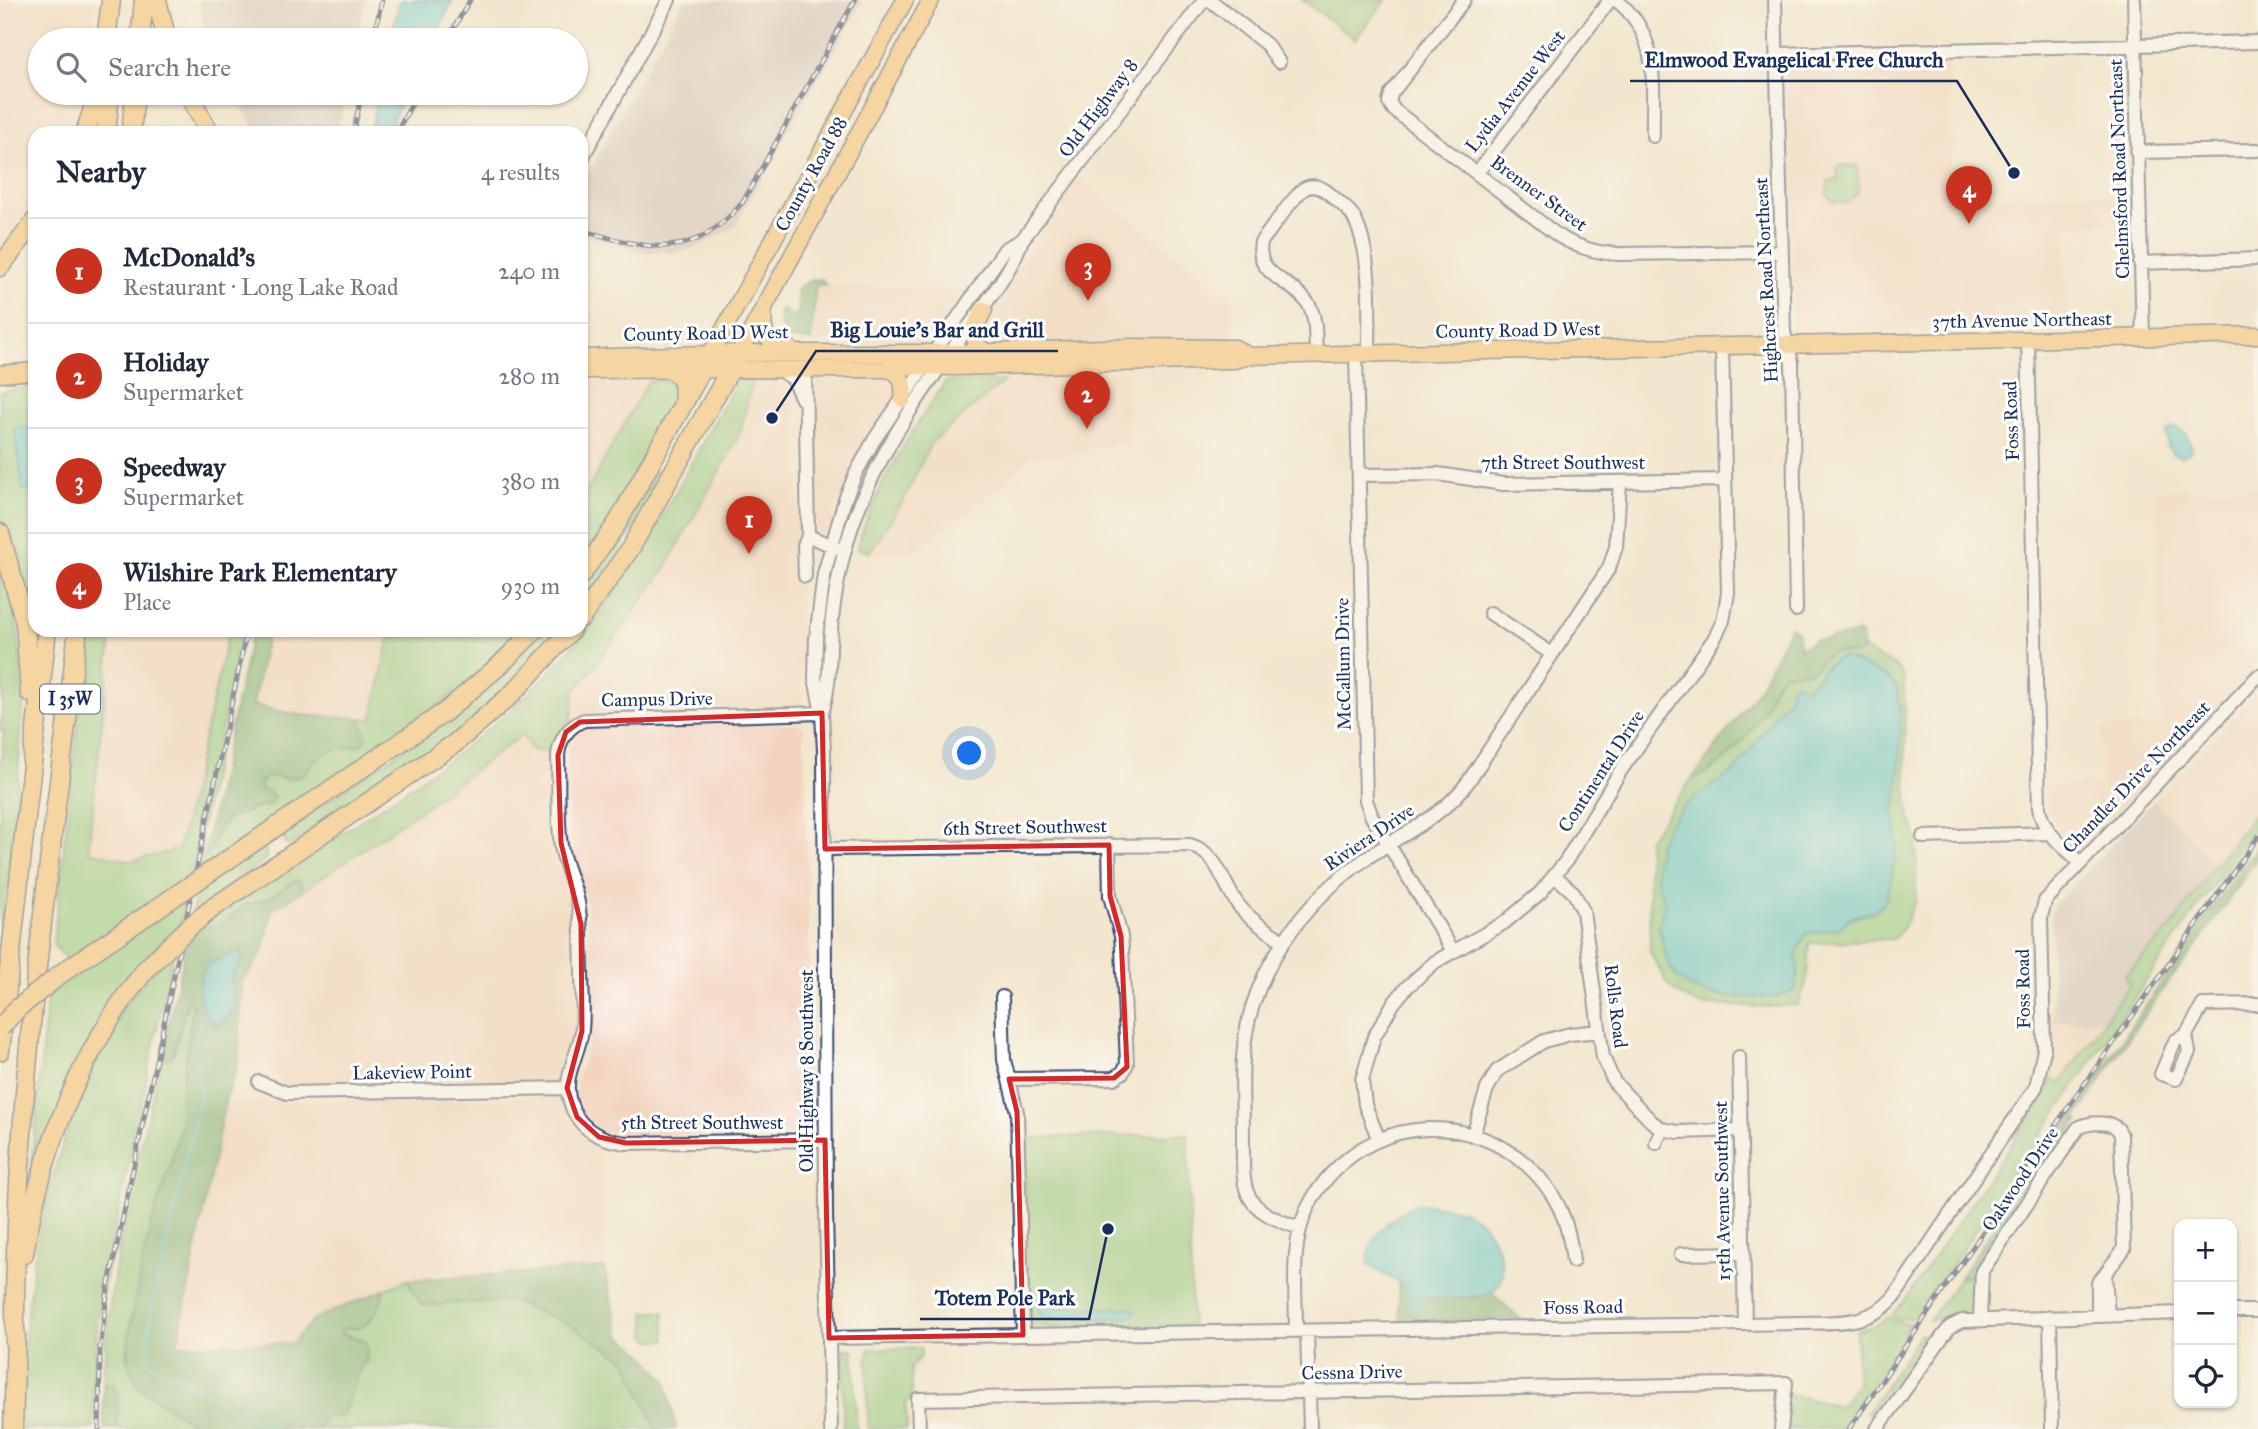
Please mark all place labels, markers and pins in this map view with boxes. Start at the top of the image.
callout: Elmwood Evangelical Free Church [1630,39,1957,81]
pin: 4 [1946,166,1992,224]
pin: 3 [1065,243,1111,301]
callout: Big Louie's Bar and Grill [816,309,1058,351]
pin: 2 [1064,371,1110,429]
pin: 1 [726,496,772,554]
callout: Totem Pole Park [920,1277,1089,1319]

